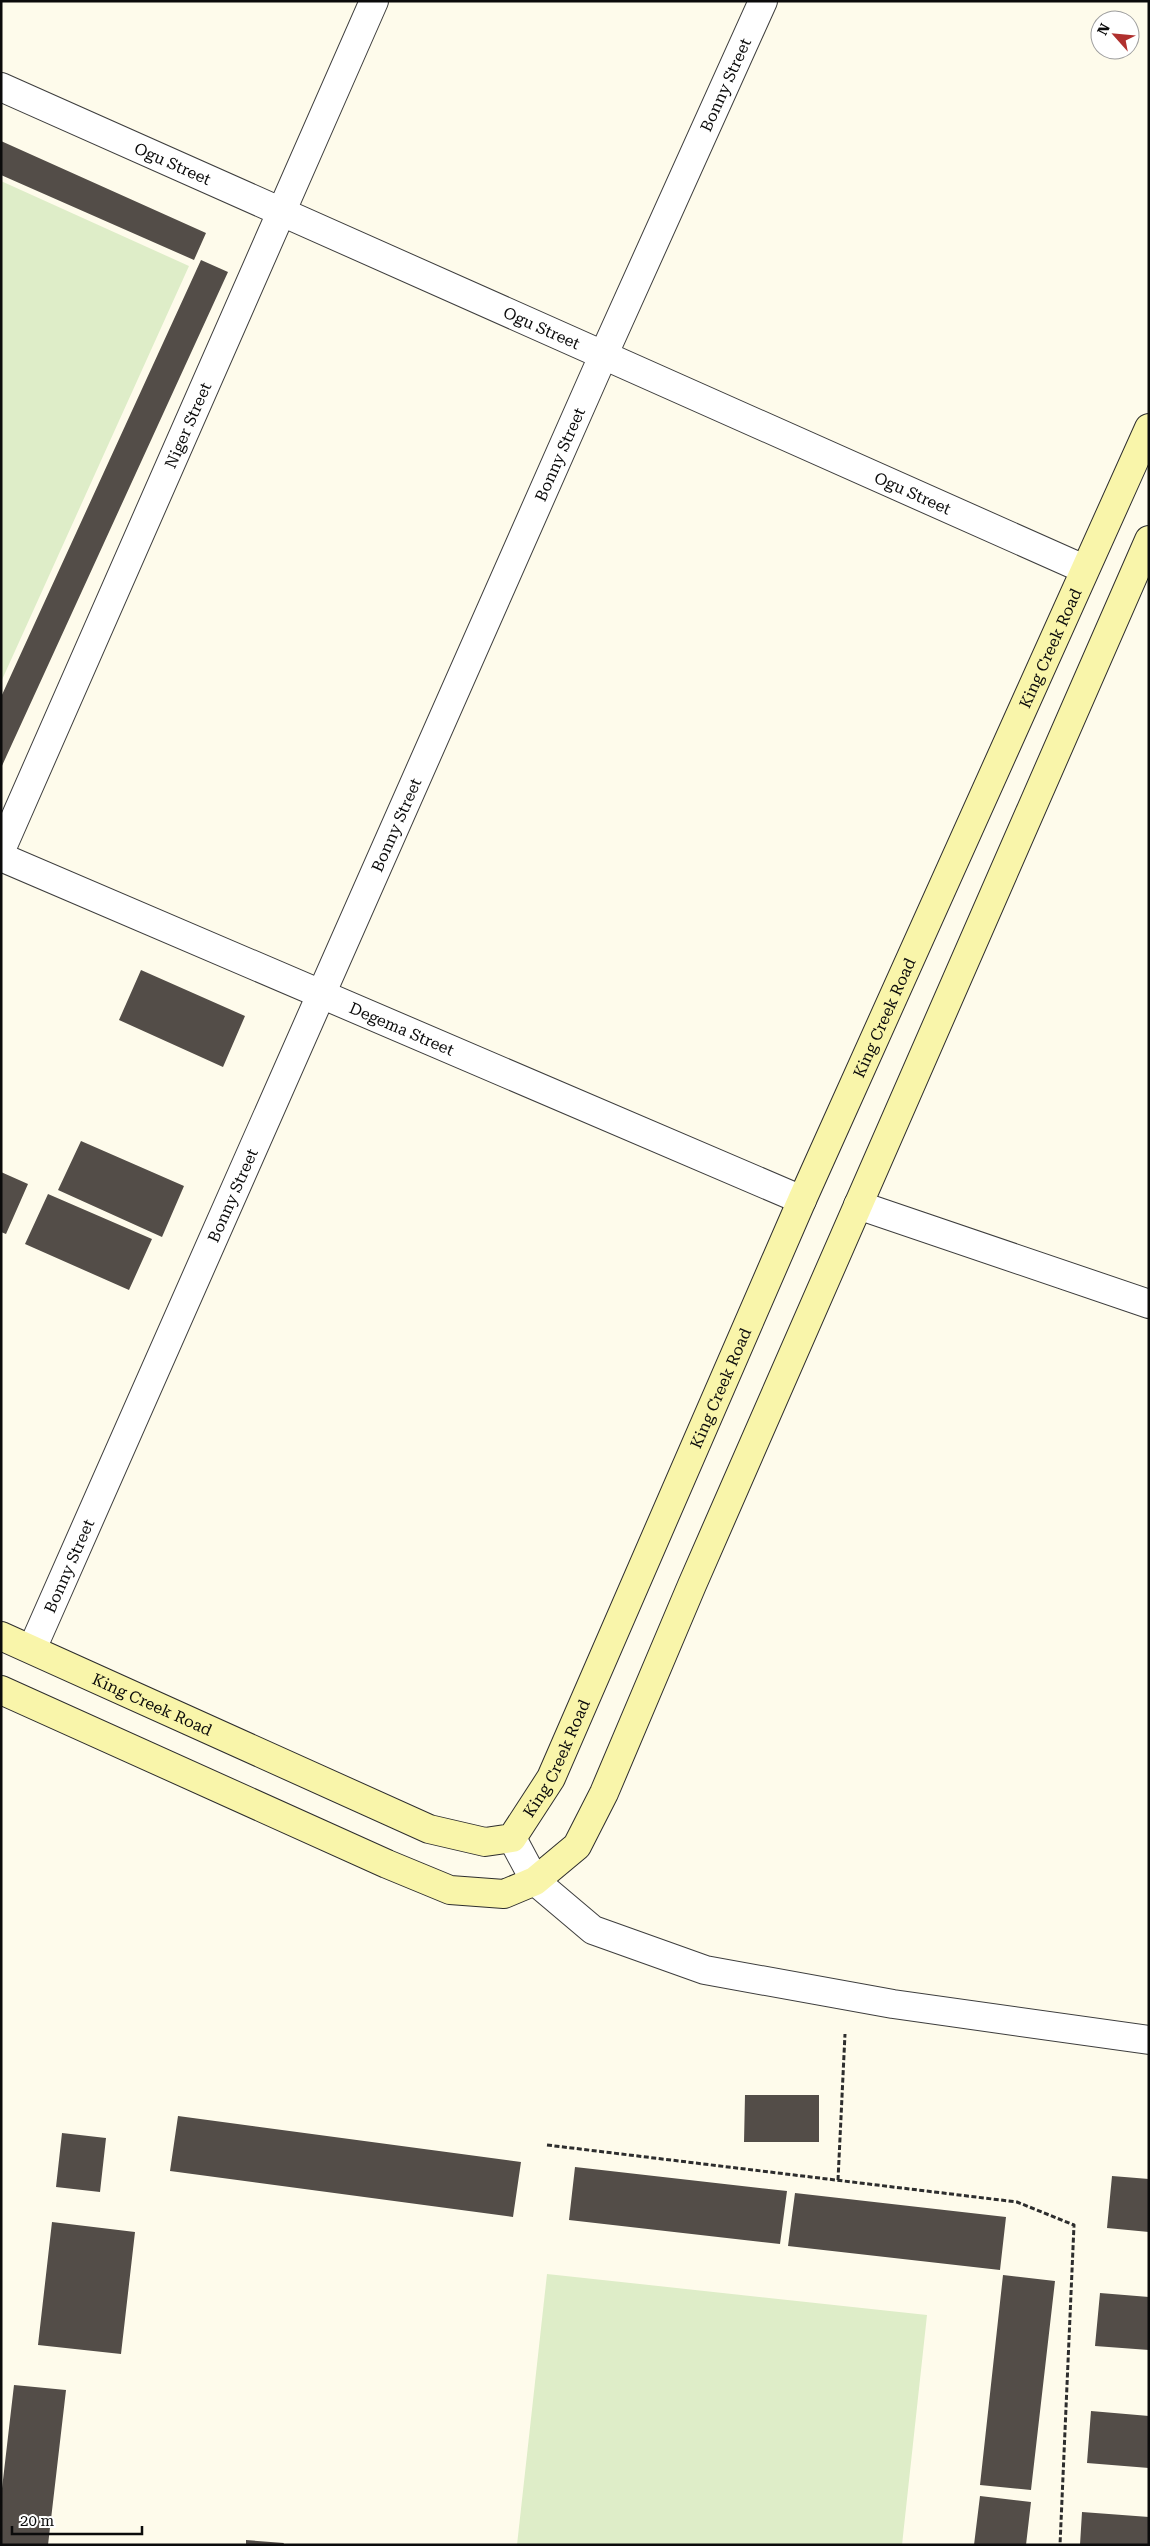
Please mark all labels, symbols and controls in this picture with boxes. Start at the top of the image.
north arrow [1090,10,1140,60]
text: N [1094,20,1113,38]
street label: Bonny Street [696,35,755,134]
street label: Ogu Street [132,138,214,189]
street label: Ogu Street [501,302,583,353]
street label: Niger Street [160,379,215,471]
street label: Bonny Street [531,404,589,504]
street label: Ogu Street [872,467,954,518]
street label: King Creek Road [1015,585,1085,711]
street label: Bonny Street [367,775,425,875]
street label: King Creek Road [849,955,919,1080]
street label: Degema Street [347,998,457,1059]
street label: Bonny Street [203,1145,261,1245]
street label: King Creek Road [686,1325,755,1451]
street label: Bonny Street [40,1516,98,1616]
street label: King Creek Road [89,1669,215,1739]
street label: King Creek Road [519,1696,593,1820]
scale bar [12,2504,142,2536]
text: 20 m [20,2512,55,2530]

